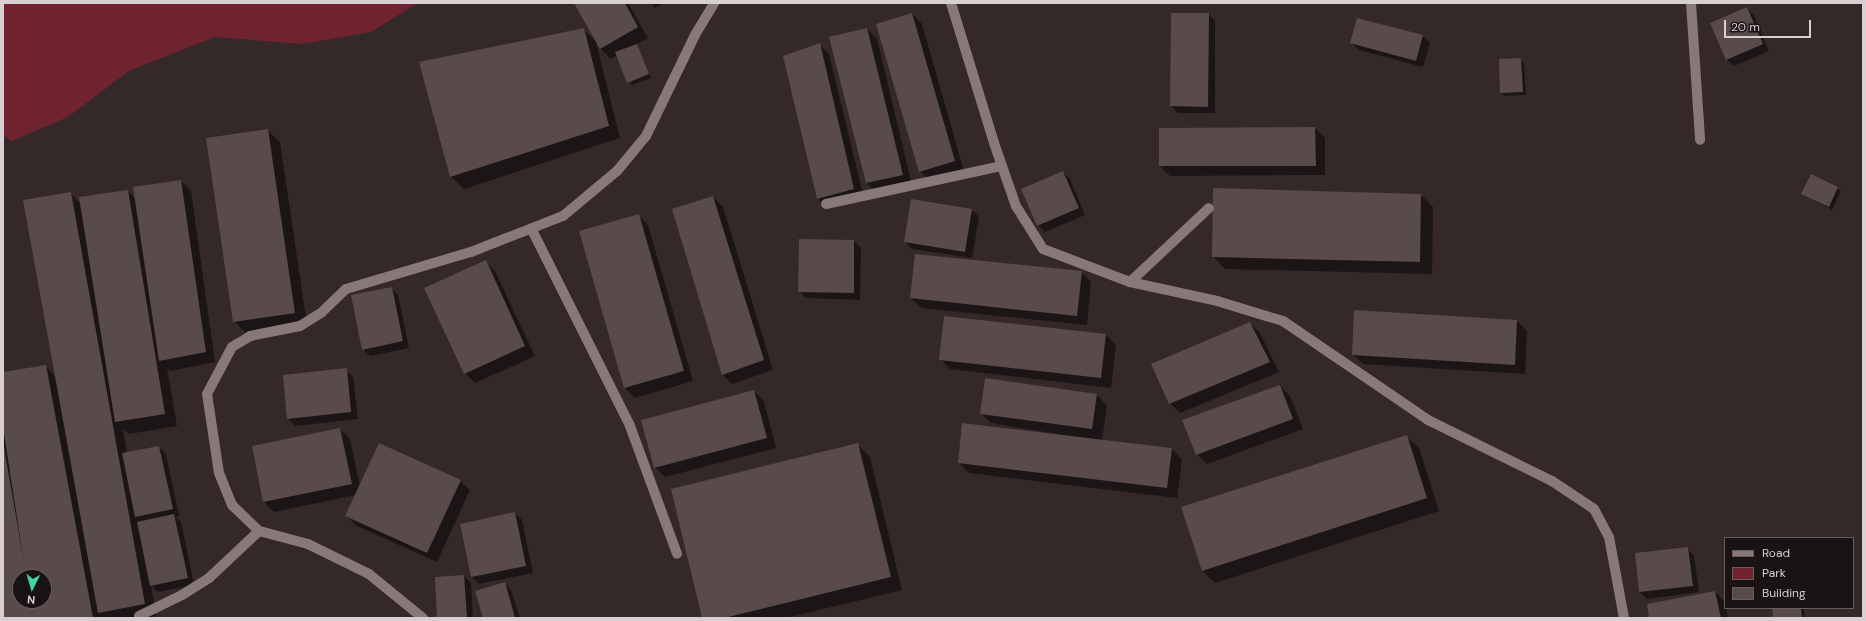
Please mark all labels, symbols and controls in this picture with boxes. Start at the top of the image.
scale bar [1726,12,1813,38]
text: 20 m [1731,19,1760,35]
legend [1724,537,1854,609]
text: Road [1762,545,1790,561]
text: Park [1762,565,1786,581]
north arrow [12,569,52,609]
text: Building [1762,585,1806,601]
text: N [26,593,36,607]

